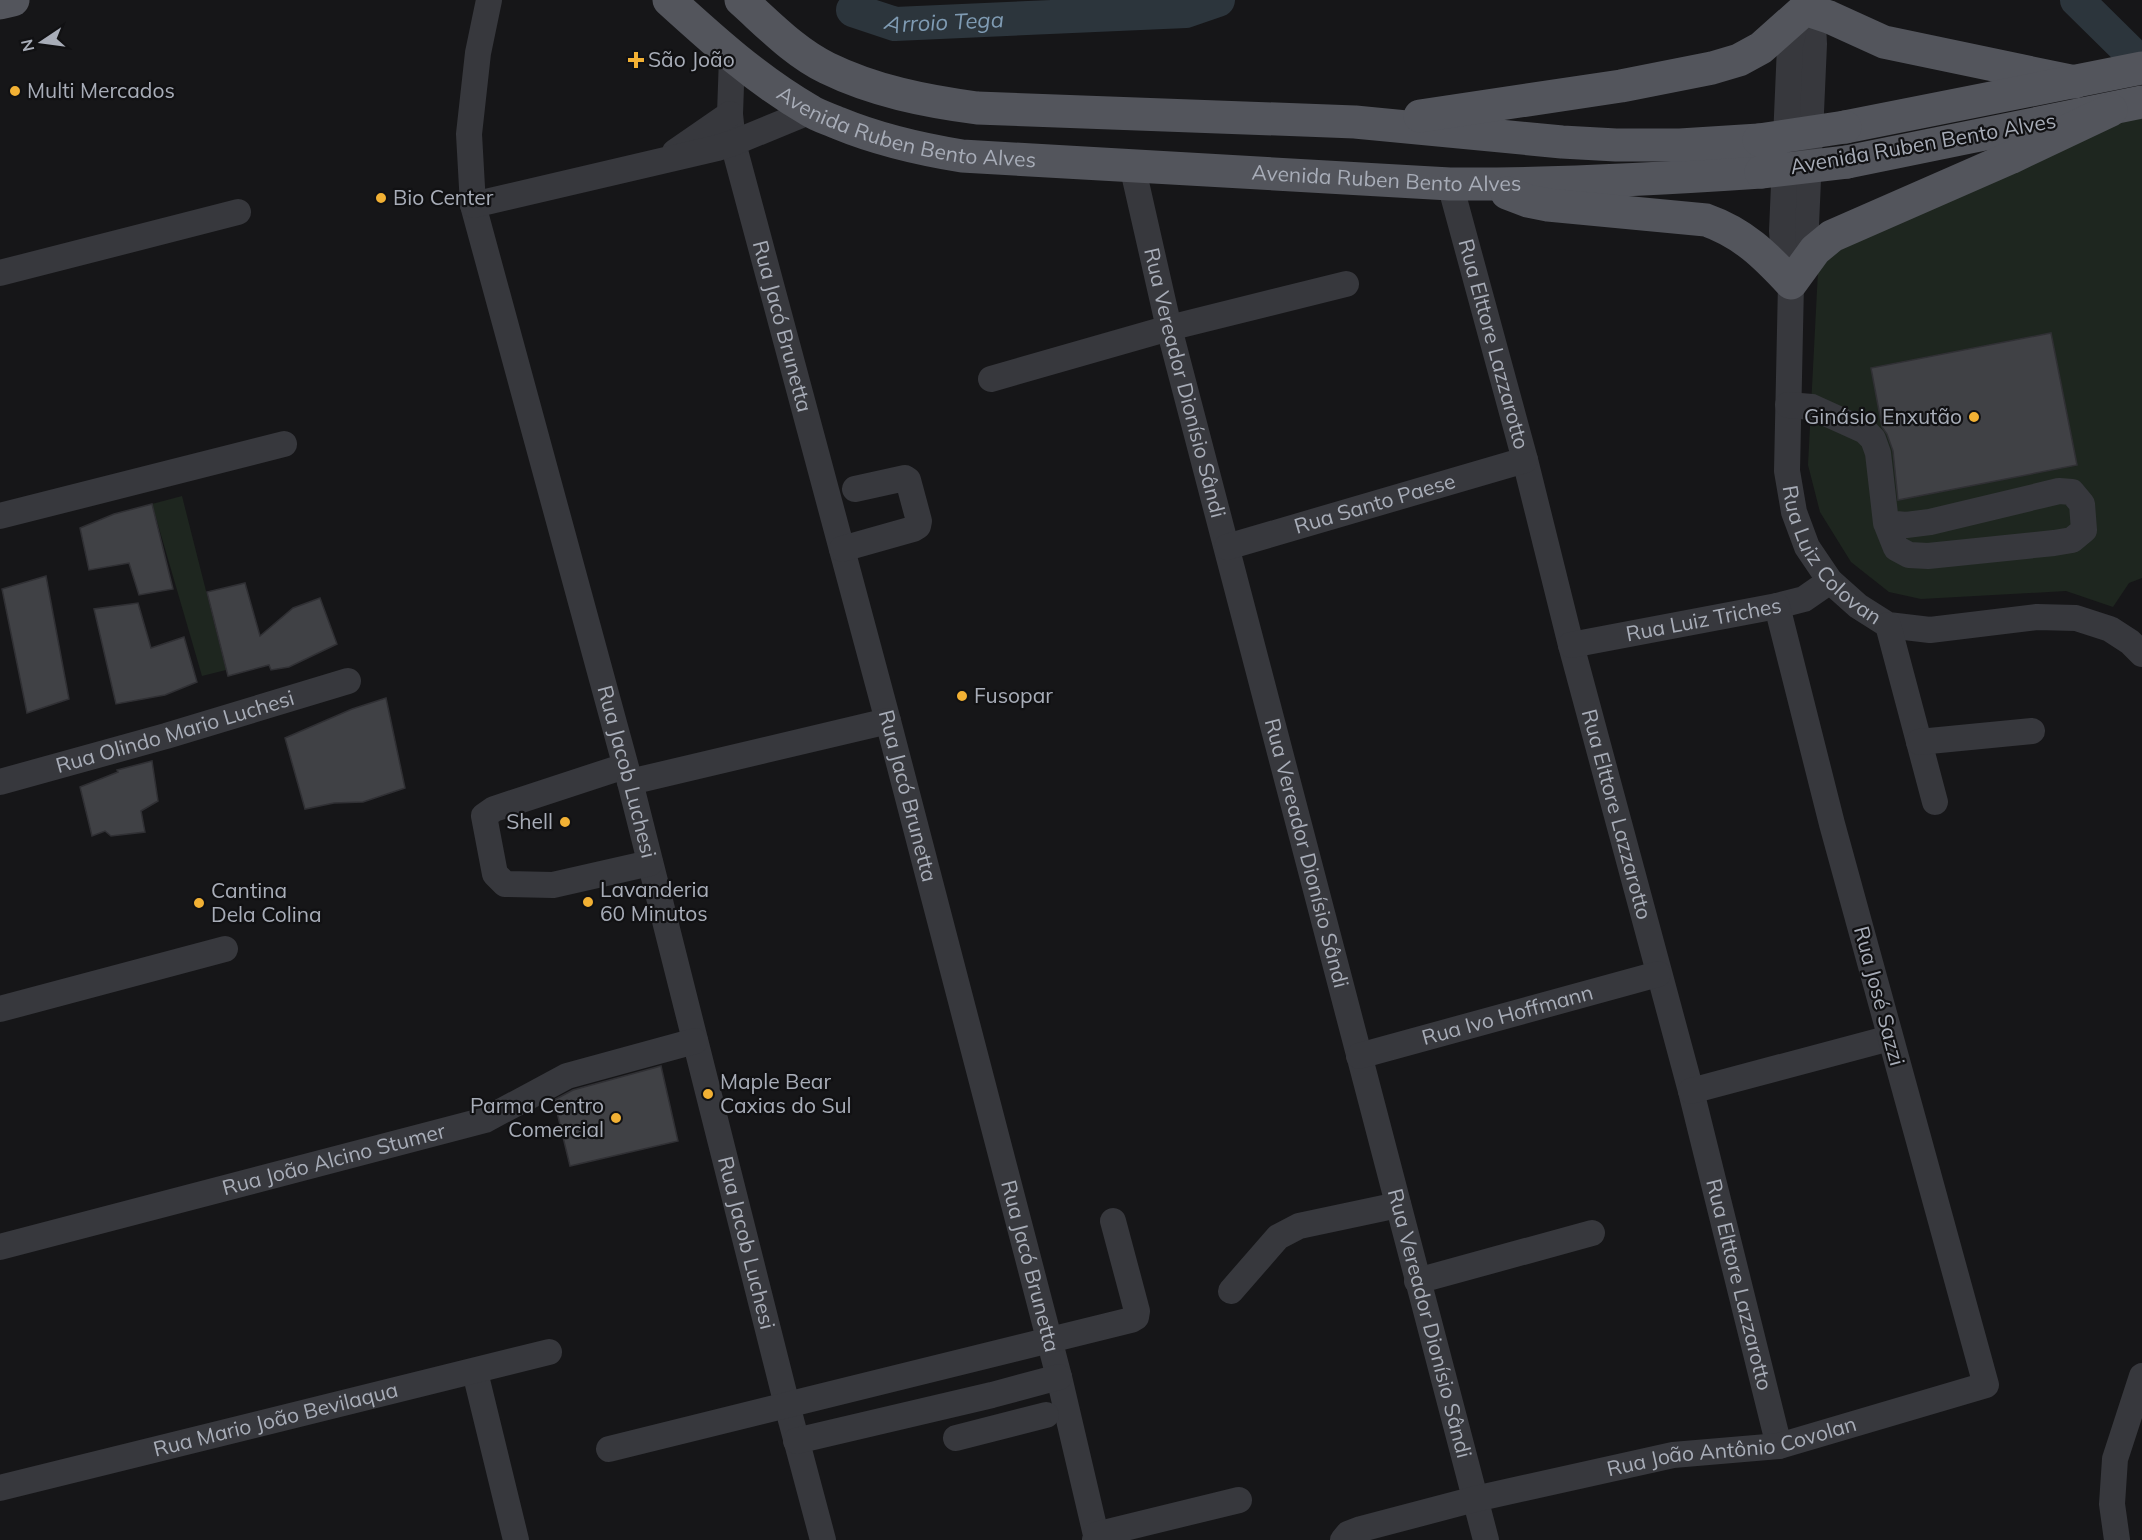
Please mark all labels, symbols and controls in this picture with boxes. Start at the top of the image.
water label: Arroio Tega [881,5,1004,39]
north arrow [12,12,72,72]
text: N [16,37,38,54]
place label: São João [648,46,735,72]
marker: São João [629,53,643,67]
place label: Multi Mercados [27,77,175,103]
street label: Avenida Ruben Bento Alves [772,80,1037,172]
marker: Multi Mercados [8,84,22,98]
street label: Avenida Ruben Bento Alves [1788,107,2058,179]
street label: Avenida Ruben Bento Alves [1251,159,1521,196]
place label: Bio Center [393,184,494,210]
marker: Bio Center [374,191,388,205]
street label: Rua Elttore Lazzarotto [1454,236,1535,452]
street label: Rua Jacó Brunetta [748,237,819,415]
street label: Rua Vereador Dionísio Sândi [1139,245,1232,520]
place label: Ginásio Enxutão [1804,403,1962,429]
marker: Ginásio Enxutão [1967,410,1981,424]
street label: Rua Santo Paese [1291,467,1458,539]
street label: Rua Luiz Colovan [1778,483,1887,630]
street label: Rua Luiz Triches [1624,591,1783,646]
street label: Rua Jacob Luchesi [592,682,663,861]
place label: Fusopar [974,682,1053,708]
street label: Rua Olindo Mario Luchesi [53,684,297,778]
marker: Fusopar [955,689,969,703]
street label: Rua Elttore Lazzarotto [1577,706,1658,922]
street label: Rua Jacó Brunetta [874,707,943,884]
street label: Rua Vereador Dionísio Sândi [1260,715,1355,990]
place label: Shell [506,808,553,834]
marker: Shell [558,815,572,829]
place label: Lavanderia 60 Minutos [600,876,709,926]
place label: Cantina Dela Colina [211,877,322,927]
marker: Lavanderia 60 Minutos [581,895,595,909]
marker: Cantina Dela Colina [192,896,206,910]
street label: Rua José Sazzi [1849,923,1911,1068]
street label: Rua Ivo Hoffmann [1419,978,1596,1050]
place label: Maple Bear Caxias do Sul [720,1068,852,1118]
marker: Maple Bear Caxias do Sul [701,1087,715,1101]
place label: Parma Centro Comercial [470,1092,604,1142]
marker: Parma Centro Comercial [609,1111,623,1125]
street label: Rua João Alcino Stumer [219,1117,448,1200]
street label: Rua Jacob Luchesi [713,1153,781,1332]
street label: Rua Elttore Lazzarotto [1701,1176,1779,1393]
street label: Rua Jacó Brunetta [996,1177,1066,1355]
street label: Rua Vereador Dionísio Sândi [1383,1186,1478,1461]
street label: Rua Mario João Bevilaqua [150,1376,400,1462]
street label: Rua João Antônio Covolan [1604,1410,1859,1481]

